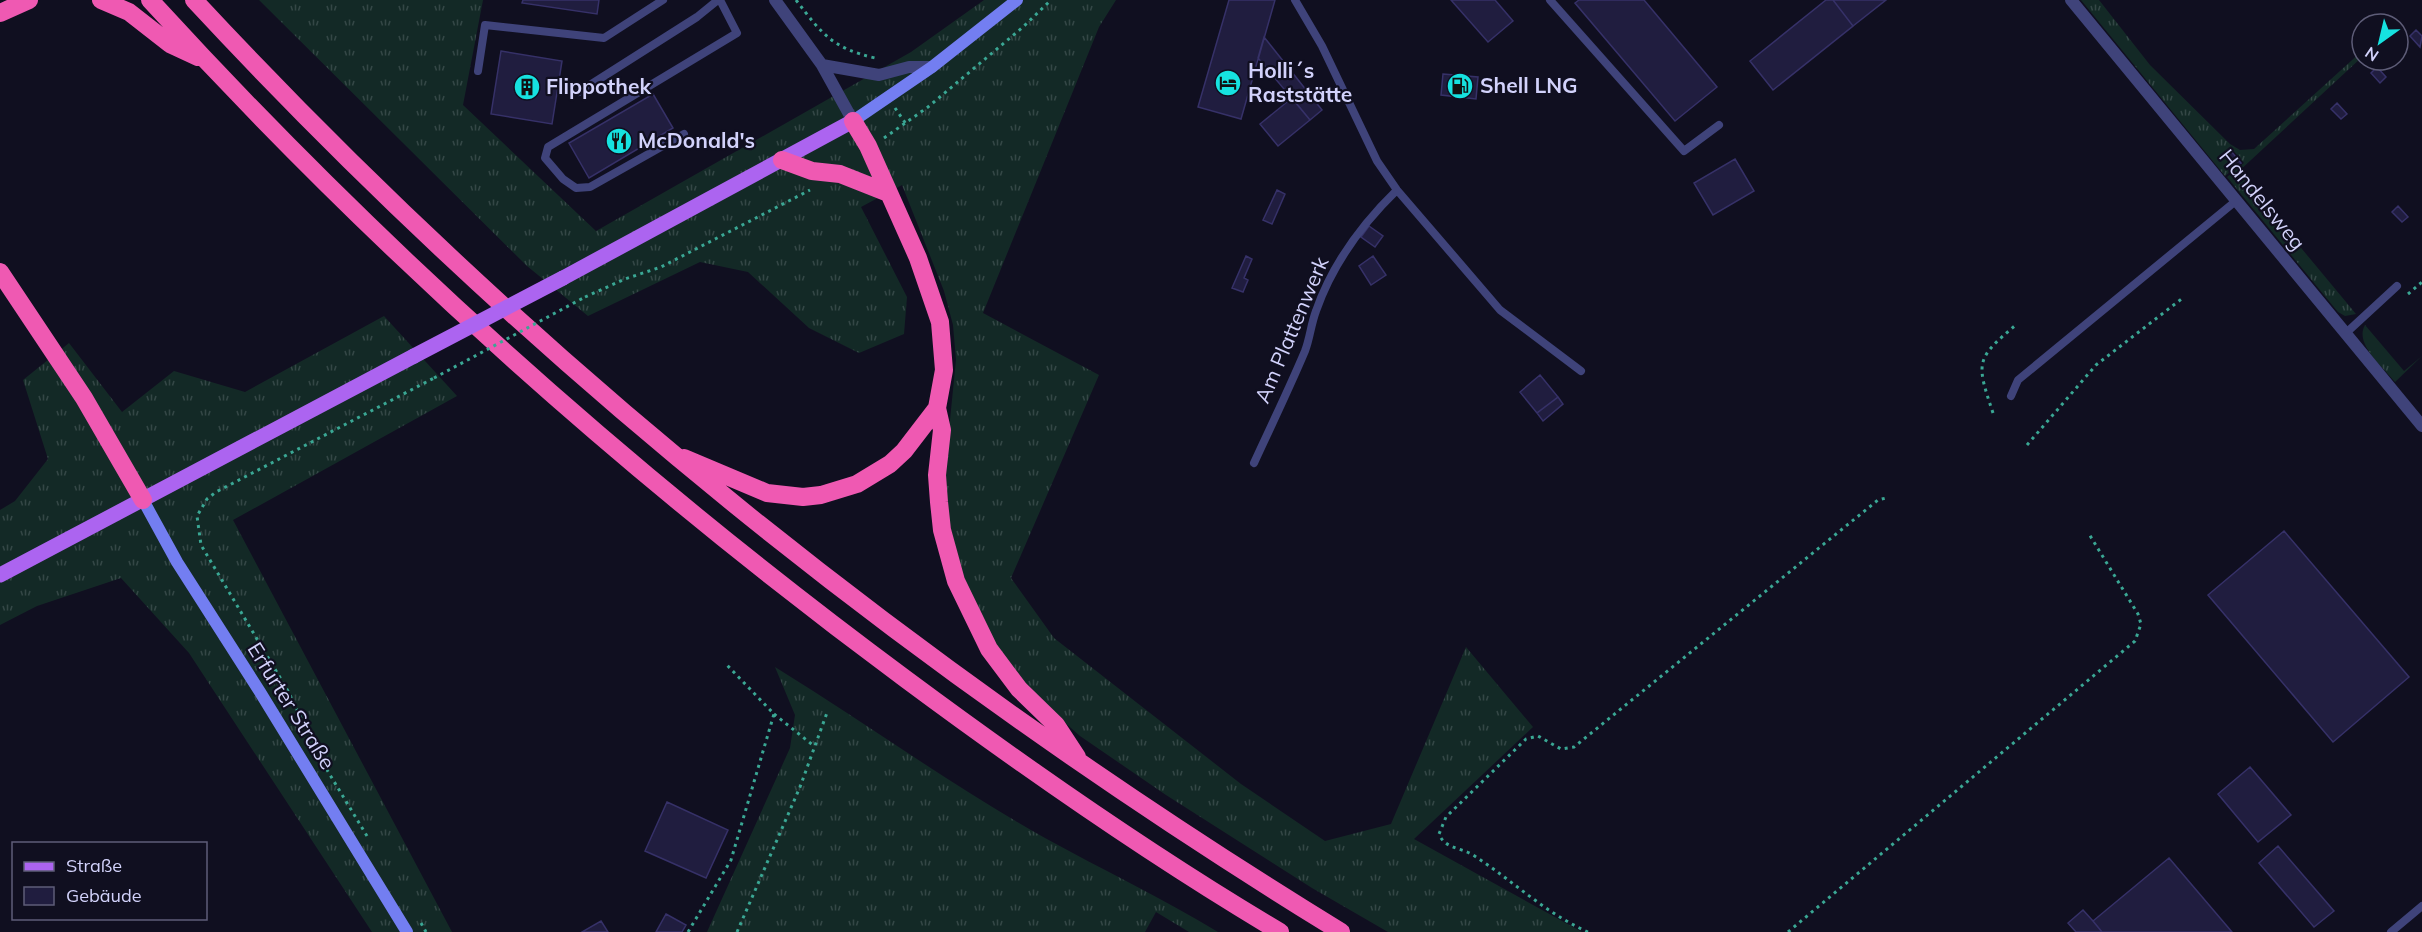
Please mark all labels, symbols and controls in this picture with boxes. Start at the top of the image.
north arrow [2350,12,2410,72]
text: N [2361,43,2382,66]
place label: Holli´s Raststätte [1248,57,1352,107]
hotel icon: Holli´s Raststätte [1213,68,1243,98]
fuel station icon: Shell LNG [1445,71,1475,101]
building icon: Flippothek [512,72,542,102]
place label: Shell LNG [1480,72,1578,98]
place label: Flippothek [546,73,651,99]
restaurant icon: McDonald's [604,126,634,156]
place label: McDonald's [638,127,755,153]
street label: Handelsweg [2214,144,2311,255]
street label: Am Plattenwerk [1249,252,1334,407]
street label: Erfurter Straße [242,637,341,774]
legend [12,842,207,920]
text: Straße [66,854,122,877]
text: Gebäude [66,884,142,907]

